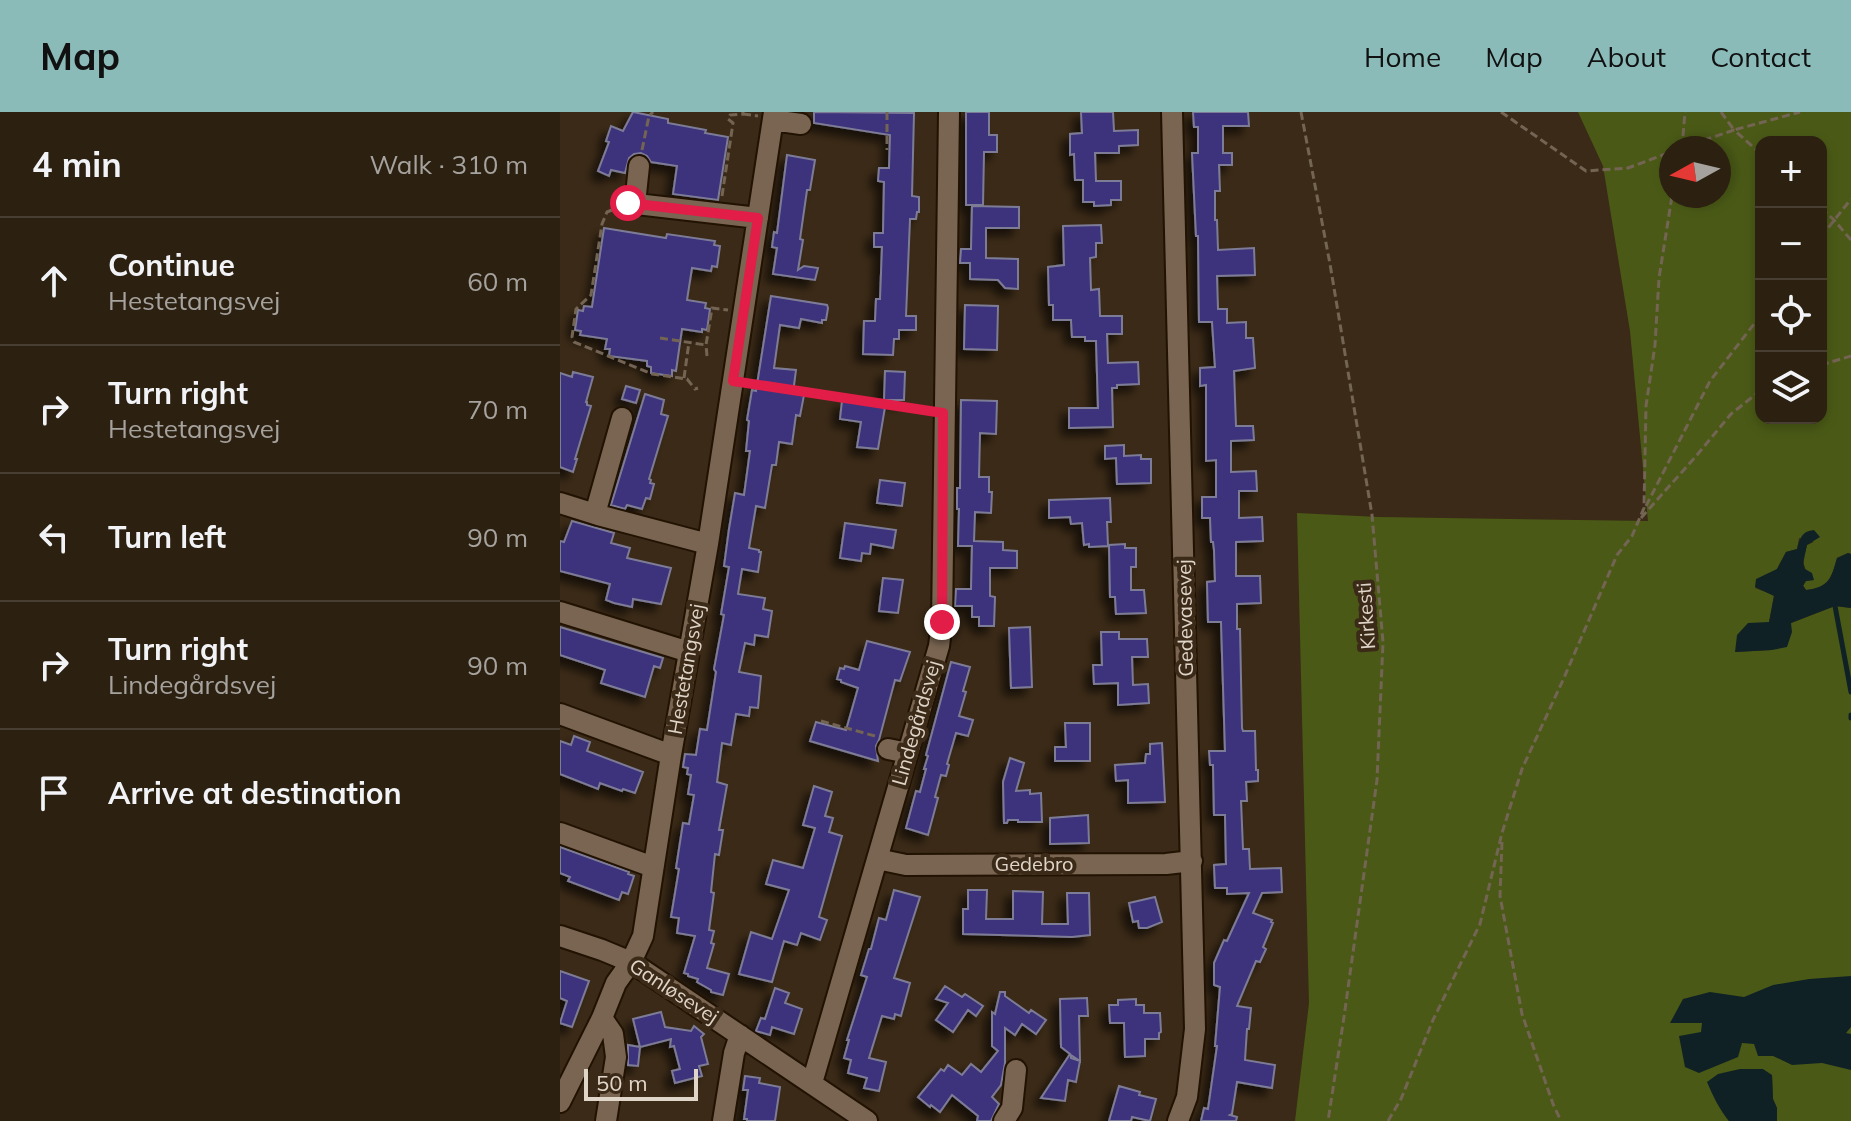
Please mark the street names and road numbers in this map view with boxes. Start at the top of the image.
street label: Gedevasevej [1171,559,1198,677]
street label: Kirkesti [1351,582,1380,650]
street label: Hestetangsvej [662,602,709,736]
street label: Lindegårdsvej [886,657,945,788]
street label: Gedebro [995,851,1073,876]
street label: Ganløsevej [625,953,724,1029]

